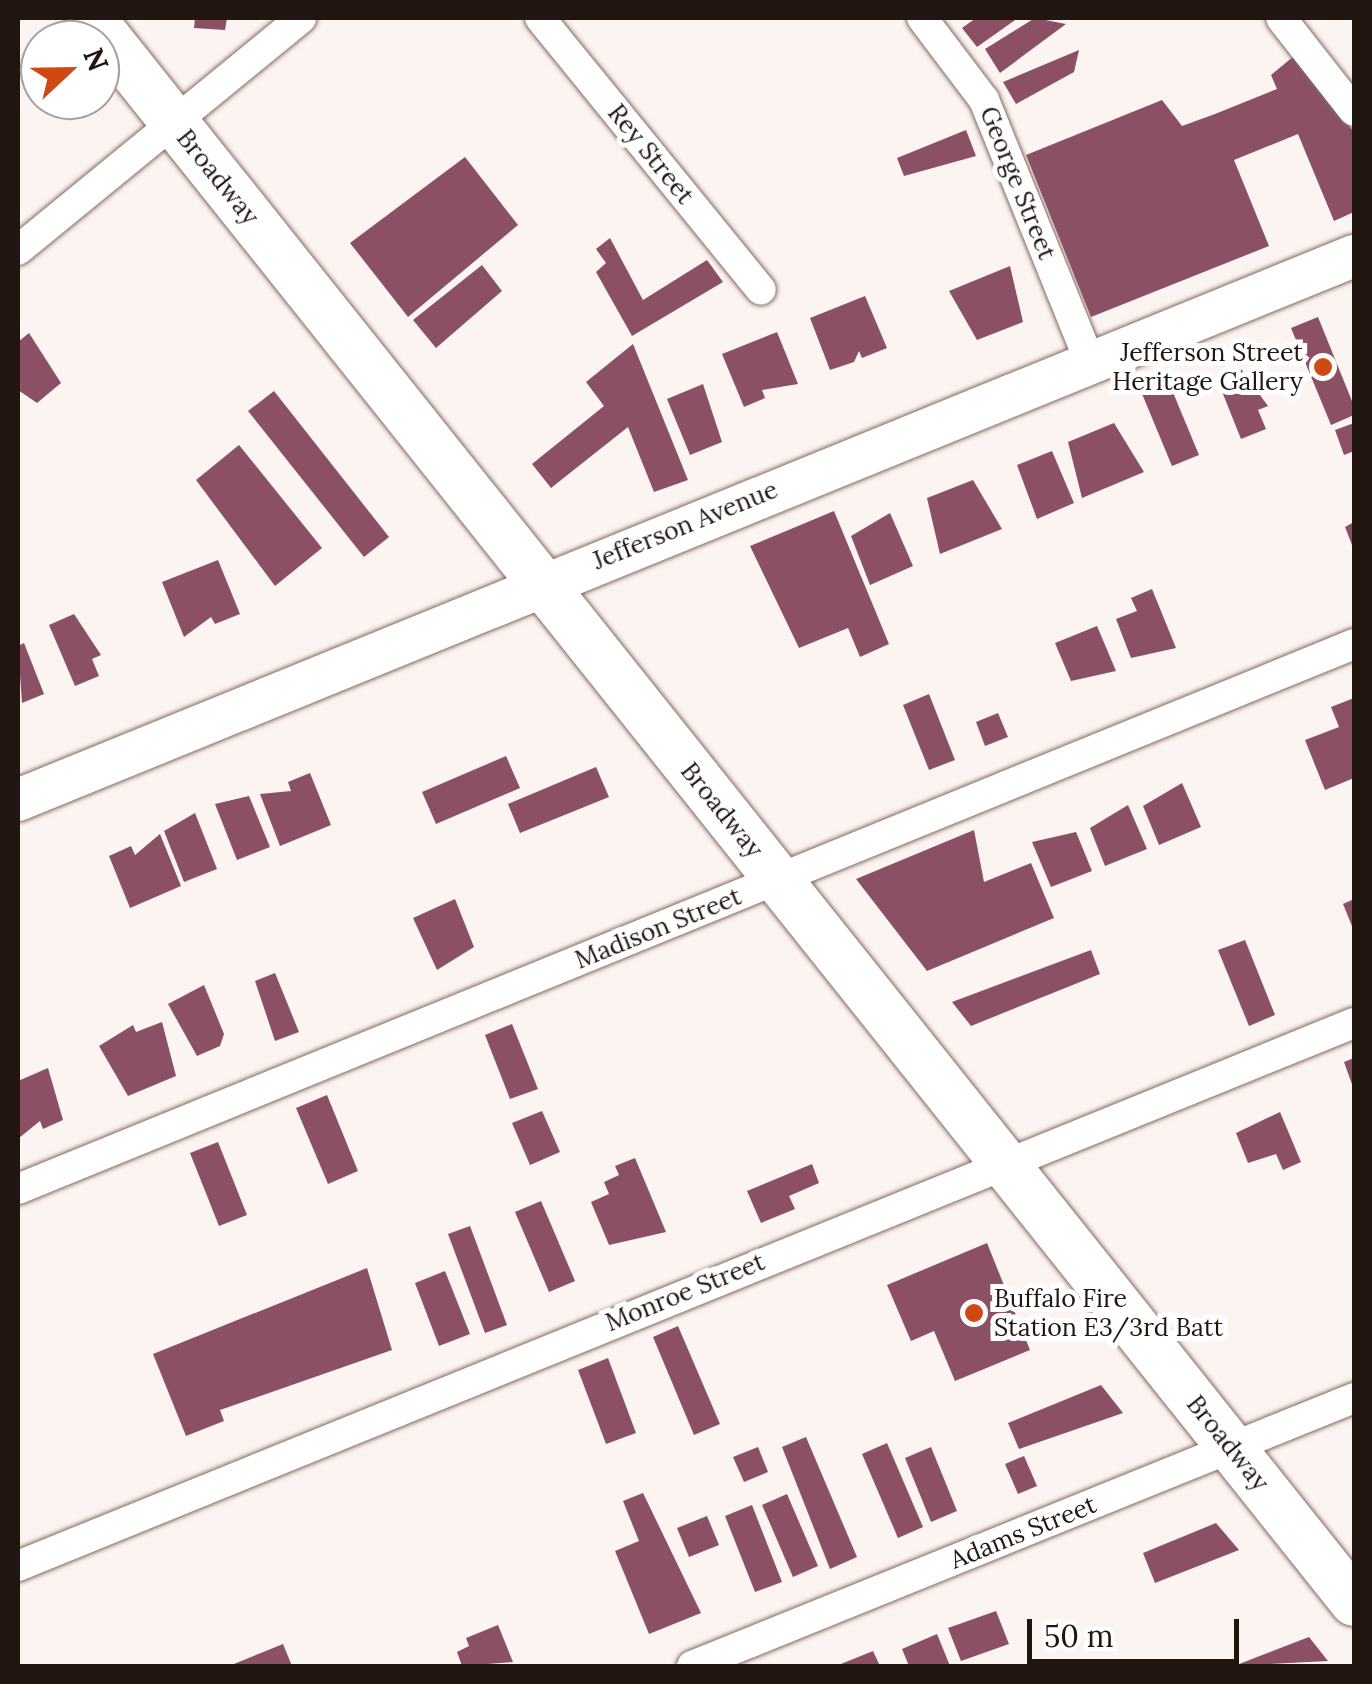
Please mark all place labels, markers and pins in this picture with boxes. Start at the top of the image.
place label: Jefferson Street Heritage Gallery [1112,338,1303,397]
marker: Jefferson Street Heritage Gallery [1312,356,1334,378]
place label: Buffalo Fire Station E3/3rd Batt [994,1284,1223,1343]
marker: Buffalo Fire Station E3/3rd Batt [963,1302,985,1324]

